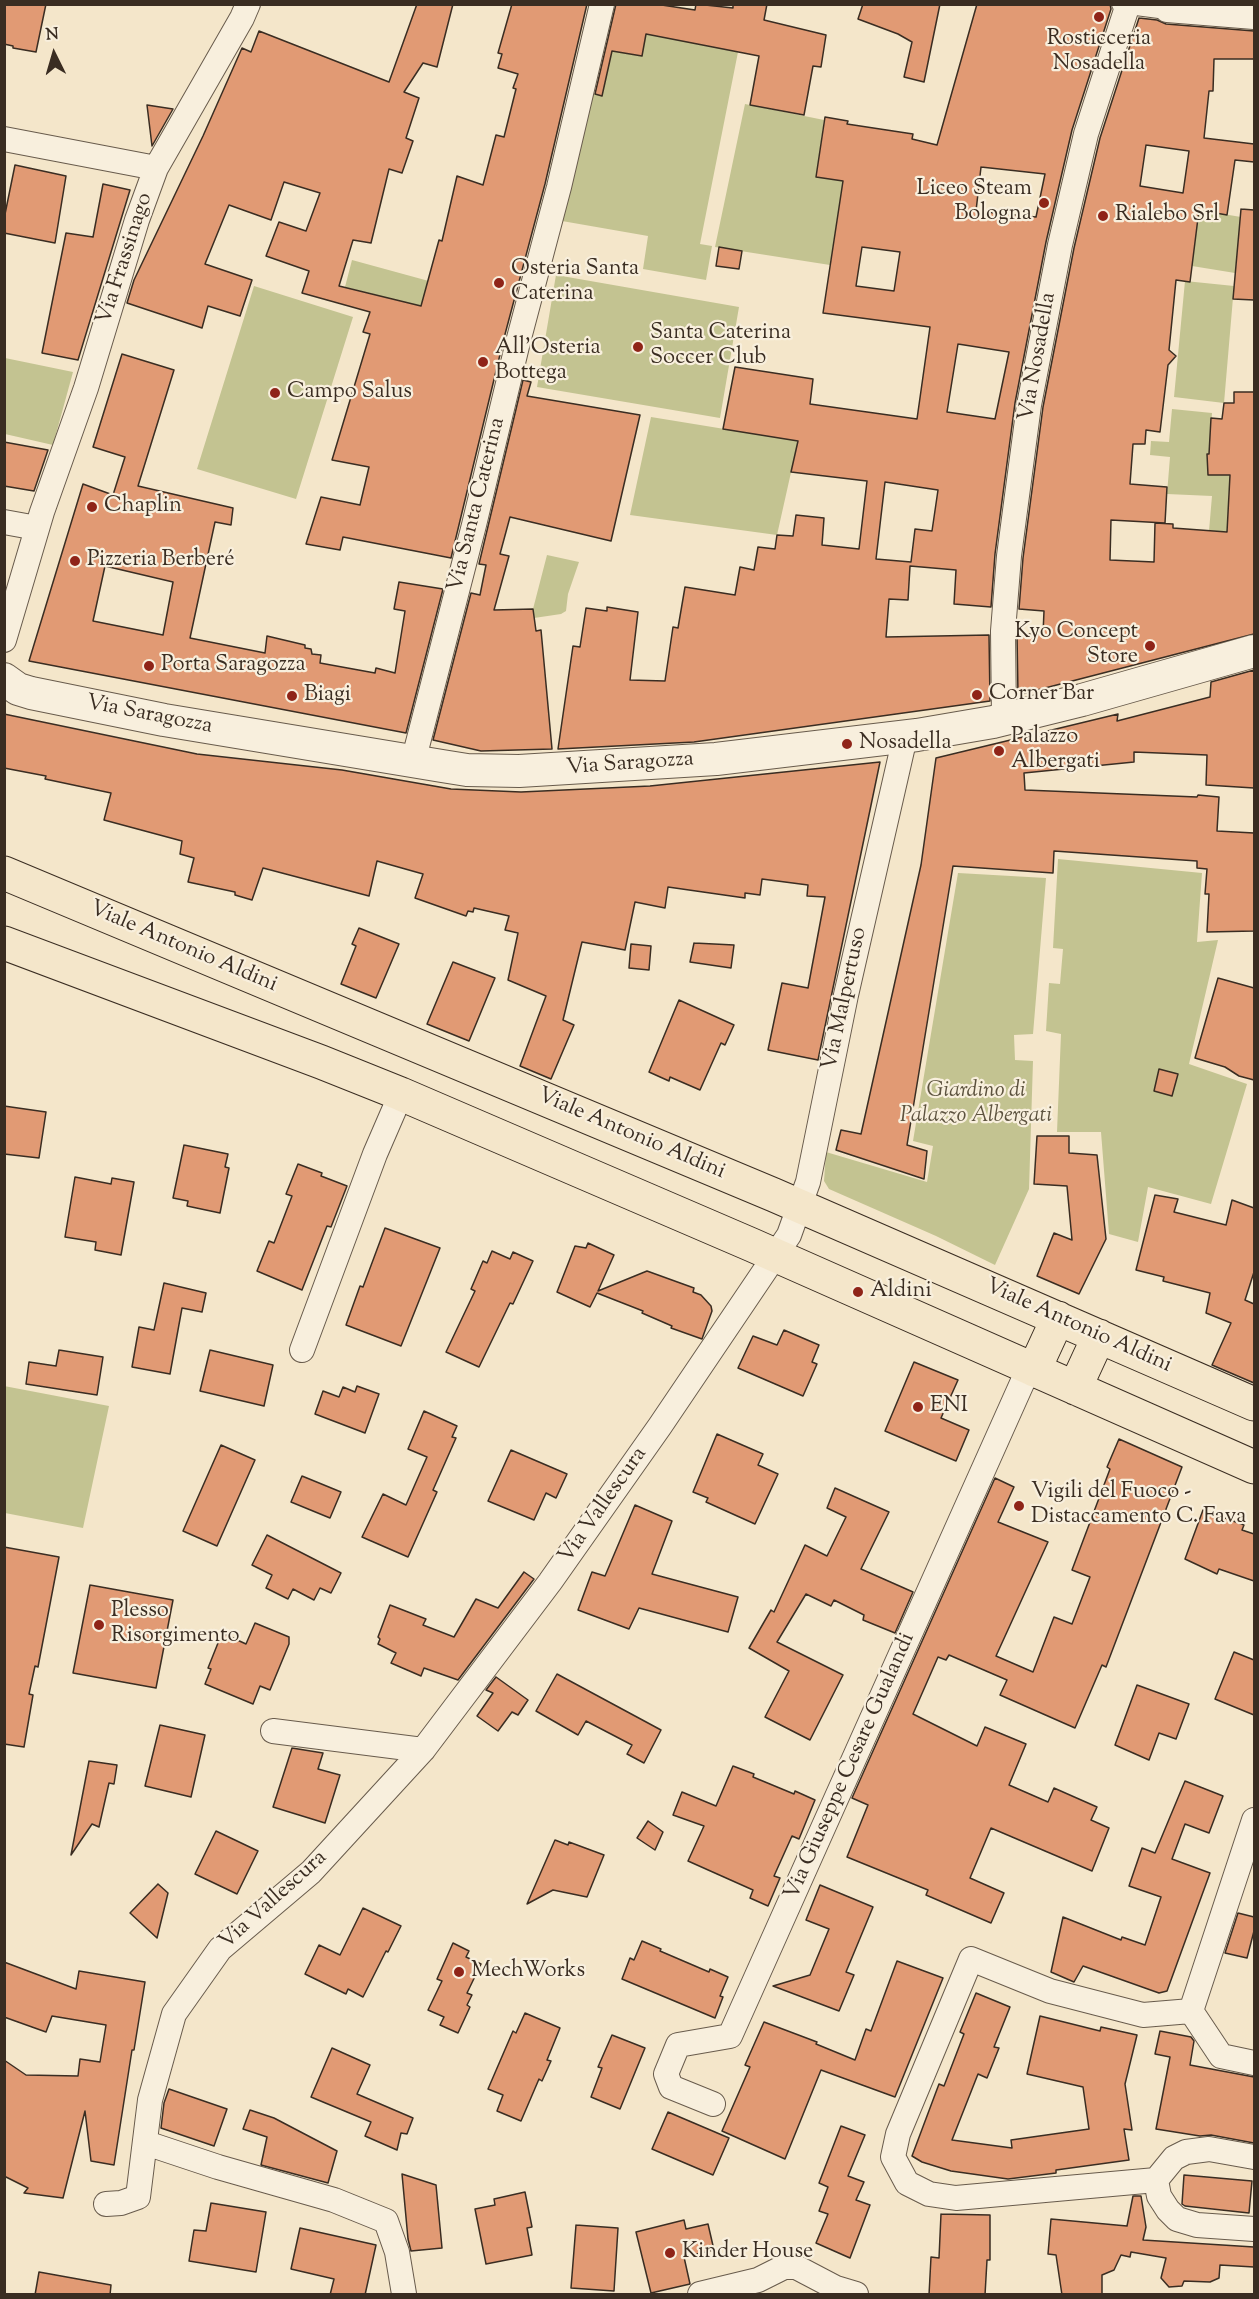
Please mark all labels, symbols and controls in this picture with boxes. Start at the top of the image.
marker: Rosticceria Nosadella [1092,10,1106,24]
north arrow [24,24,84,84]
text: N [45,24,60,48]
place label: Rosticceria Nosadella [1047,27,1151,78]
place label: Liceo Steam Bologna [916,177,1032,228]
street label: Via Frassinago [92,190,160,328]
marker: Liceo Steam Bologna [1037,196,1051,210]
place label: Rialebo Srl [1115,203,1219,229]
marker: Rialebo Srl [1096,209,1110,223]
place label: Osteria Santa Caterina [511,257,639,308]
marker: Osteria Santa Caterina [492,276,506,290]
street label: Via Nosadella [1015,291,1063,423]
place label: Santa Caterina Soccer Club [650,321,791,372]
place label: All'Osteria Bottega [495,336,601,388]
marker: Santa Caterina Soccer Club [631,340,645,354]
marker: All'Osteria Bottega [476,355,490,369]
place label: Campo Salus [287,380,412,406]
marker: Campo Salus [268,386,282,400]
street label: Via Santa Caterina [444,415,512,595]
place label: Chaplin [104,494,182,520]
marker: Chaplin [85,500,99,514]
place label: Pizzeria Berberé [87,548,234,574]
marker: Pizzeria Berberé [68,554,82,568]
place label: Kyo Concept Store [1014,620,1138,672]
marker: Kyo Concept Store [1143,639,1157,653]
place label: Porta Saragozza [161,653,306,679]
marker: Porta Saragozza [142,659,156,673]
place label: Corner Bar [989,682,1094,708]
place label: Biagi [304,683,351,709]
marker: Corner Bar [970,688,984,702]
marker: Biagi [285,689,299,703]
street label: Via Saragozza [84,691,214,741]
place label: Palazzo Albergati [1011,725,1100,776]
place label: Nosadella [859,731,952,757]
marker: Nosadella [840,737,854,751]
marker: Palazzo Albergati [992,744,1006,758]
street label: Via Saragozza [565,747,695,783]
street label: Viale Antonio Aldini [85,896,281,1000]
street label: Via Malpertuso [818,925,874,1073]
park label: Giardino di Palazzo Albergati [900,1079,1052,1130]
street label: Viale Antonio Aldini [533,1083,729,1187]
street label: Viale Antonio Aldini [981,1274,1175,1380]
place label: Aldini [870,1279,932,1305]
marker: Aldini [851,1285,865,1299]
place label: ENI [930,1394,968,1420]
marker: ENI [911,1400,925,1414]
street label: Via Vallescura [554,1443,654,1569]
place label: Vigili del Fuoco - Distaccamento C. Fava [1031,1480,1246,1532]
marker: Vigili del Fuoco - Distaccamento C. Fava [1012,1499,1026,1513]
place label: Plesso Risorgimento [111,1599,240,1651]
marker: Plesso Risorgimento [92,1618,106,1632]
street label: Via Giuseppe Cesare Gualandi [780,1629,922,1905]
street label: Via Vallescura [215,1846,333,1956]
place label: MechWorks [471,1959,585,1985]
marker: MechWorks [452,1965,466,1979]
place label: Kinder House [682,2240,813,2266]
marker: Kinder House [663,2246,677,2260]

